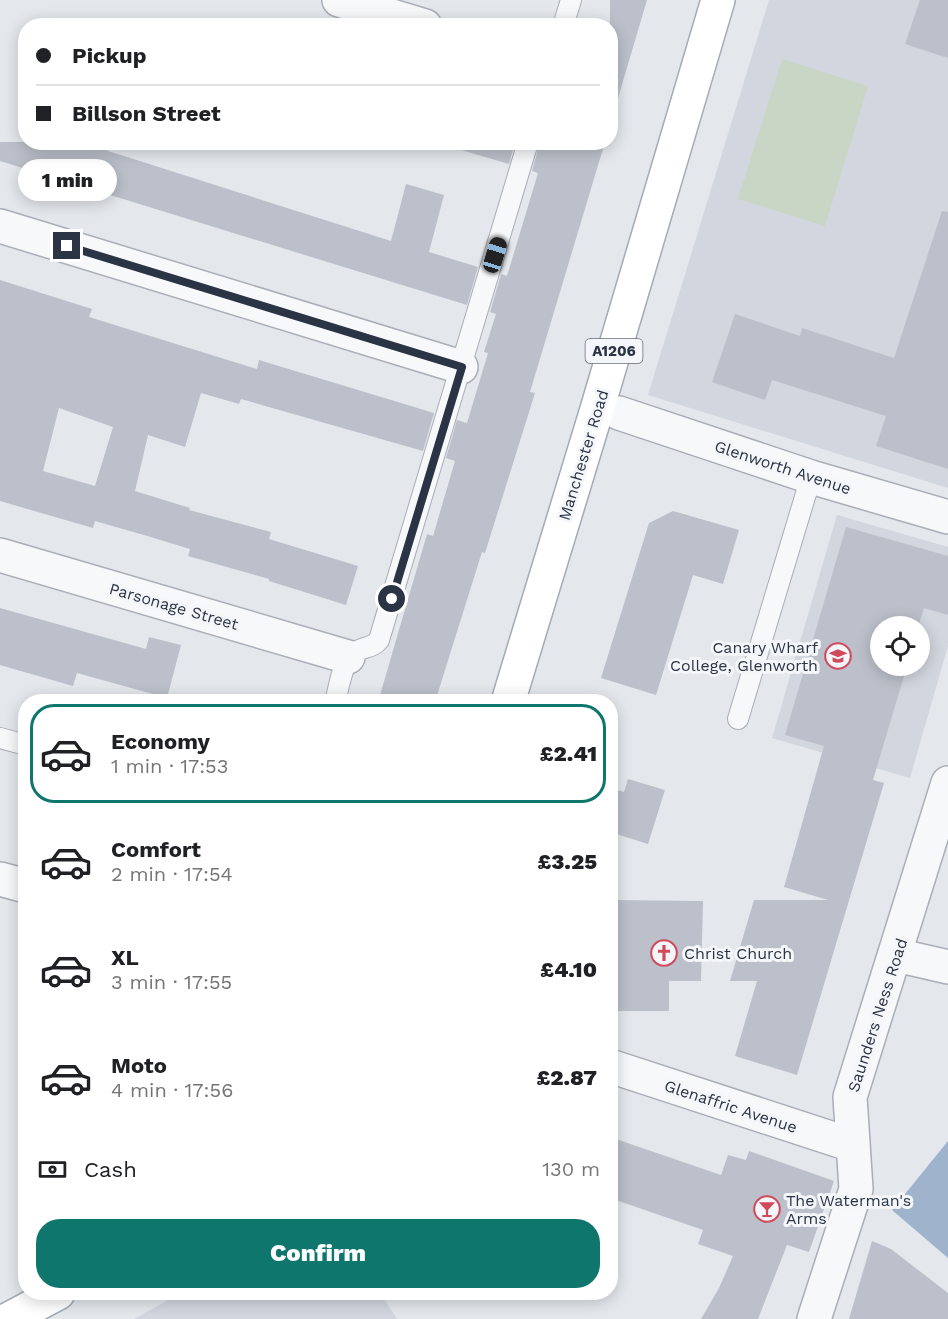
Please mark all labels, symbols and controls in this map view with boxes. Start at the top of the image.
text: Pickup [72,43,147,68]
text: Billson Street [72,101,221,126]
callout: 1 min [17,159,116,201]
text: 1 min [42,168,93,192]
route end [53,232,80,259]
car [481,235,509,275]
road number: A1206 [586,339,642,363]
street label: Manchester Road [555,387,612,523]
street label: Glenworth Avenue [712,436,853,498]
street label: Parsonage Street [107,579,241,634]
route start [378,585,405,612]
map controls [870,616,930,676]
button: locate [870,616,930,676]
place label: Canary Wharf College, Glenworth [670,638,819,675]
school or university icon: Canary Wharf College, Glenworth [823,641,853,671]
icon: car [39,727,93,781]
text: Economy [111,729,210,754]
text: £2.41 [540,741,597,766]
text: 1 min · 17:53 [111,754,228,778]
icon: car [39,835,93,889]
text: Comfort [111,837,201,862]
text: £3.25 [538,849,597,874]
text: 2 min · 17:54 [111,862,233,886]
street label: Saunders Ness Road [844,936,911,1094]
church icon: Christ Church [649,938,679,968]
icon: car [39,943,93,997]
place label: Christ Church [684,944,792,963]
text: XL [111,945,139,970]
text: £4.10 [540,957,597,982]
text: 3 min · 17:55 [111,970,232,994]
icon: car [39,1051,93,1105]
text: Moto [111,1053,167,1078]
text: £2.87 [537,1065,597,1090]
street label: Glenaffric Avenue [662,1076,800,1137]
text: 4 min · 17:56 [111,1078,233,1102]
icon: cash [36,1153,69,1186]
text: Cash [84,1157,137,1182]
text: 130 m [542,1157,600,1181]
place label: The Waterman's Arms [786,1191,911,1228]
bar icon: The Waterman's Arms [752,1194,782,1224]
button: Confirm [36,1219,600,1288]

